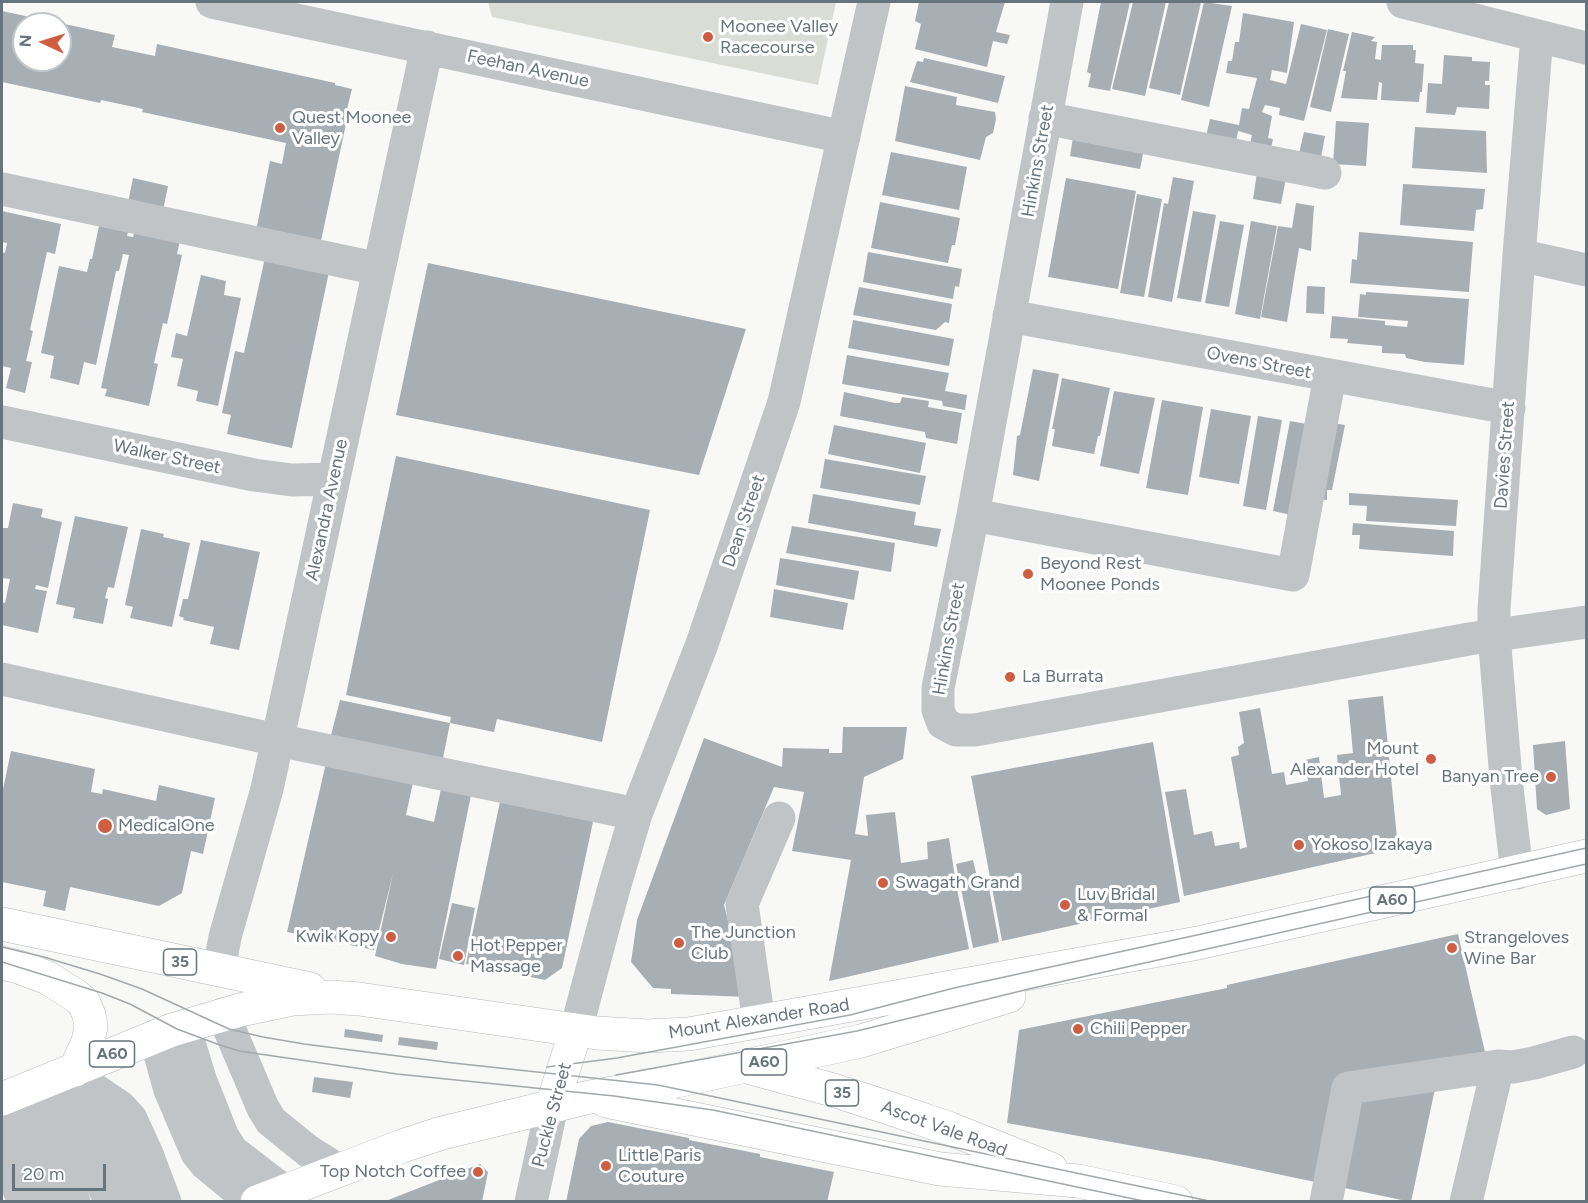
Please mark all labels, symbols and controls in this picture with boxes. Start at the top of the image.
north arrow [12,12,72,72]
place label: Moonee Valley Racecourse [720,16,838,58]
marker: Moonee Valley Racecourse [701,30,715,44]
text: N [16,34,35,48]
street label: Feehan Avenue [465,46,591,92]
street label: Hinkins Street [1017,103,1059,219]
place label: Quest Moonee Valley [292,107,411,150]
marker: Quest Moonee Valley [273,121,287,135]
street label: Ovens Street [1205,342,1313,384]
street label: Davies Street [1490,400,1520,510]
street label: Walker Street [111,435,223,479]
street label: Alexandra Avenue [301,437,353,583]
street label: Dean Street [718,472,770,570]
place label: Beyond Rest Moonee Ponds [1040,553,1160,596]
marker: Beyond Rest Moonee Ponds [1021,567,1035,581]
street label: Hinkins Street [928,581,970,697]
place label: La Burrata [1022,666,1103,688]
marker: La Burrata [1003,670,1017,684]
place label: Mount Alexander Hotel [1290,738,1419,780]
marker: Mount Alexander Hotel [1424,752,1438,766]
place label: Banyan Tree [1441,766,1539,788]
marker: Banyan Tree [1544,770,1558,784]
place label: MedicalOne [118,815,214,837]
marker: MedicalOne [96,817,114,835]
place label: Yokoso Izakaya [1311,834,1432,856]
marker: Yokoso Izakaya [1292,838,1306,852]
place label: Swagath Grand [895,872,1020,894]
marker: Swagath Grand [876,876,890,890]
place label: Luv Bridal & Formal [1077,884,1155,926]
road number: A60 [1370,887,1414,913]
marker: Luv Bridal & Formal [1058,898,1072,912]
place label: The Junction Club [691,922,796,964]
place label: Kwik Kopy [296,926,379,948]
place label: Strangeloves Wine Bar [1464,927,1569,970]
marker: Kwik Kopy [384,930,398,944]
place label: Hot Pepper Massage [470,935,562,978]
marker: The Junction Club [672,936,686,950]
marker: Strangeloves Wine Bar [1445,941,1459,955]
road number: 35 [164,949,196,975]
marker: Hot Pepper Massage [451,949,465,963]
street label: Mount Alexander Road [667,994,851,1044]
place label: Chili Pepper [1090,1018,1187,1040]
marker: Chili Pepper [1071,1022,1085,1036]
road number: A60 [90,1041,134,1067]
road number: A60 [742,1049,786,1075]
street label: Puckle Street [528,1060,576,1170]
road number: 35 [826,1080,858,1106]
street label: Ascot Vale Road [878,1096,1010,1162]
place label: Little Paris Couture [618,1145,701,1188]
scale bar [15,1152,110,1190]
marker: Little Paris Couture [599,1159,613,1173]
place label: Top Notch Coffee [320,1161,466,1183]
text: 20 m [23,1163,64,1185]
marker: Top Notch Coffee [471,1165,485,1179]

